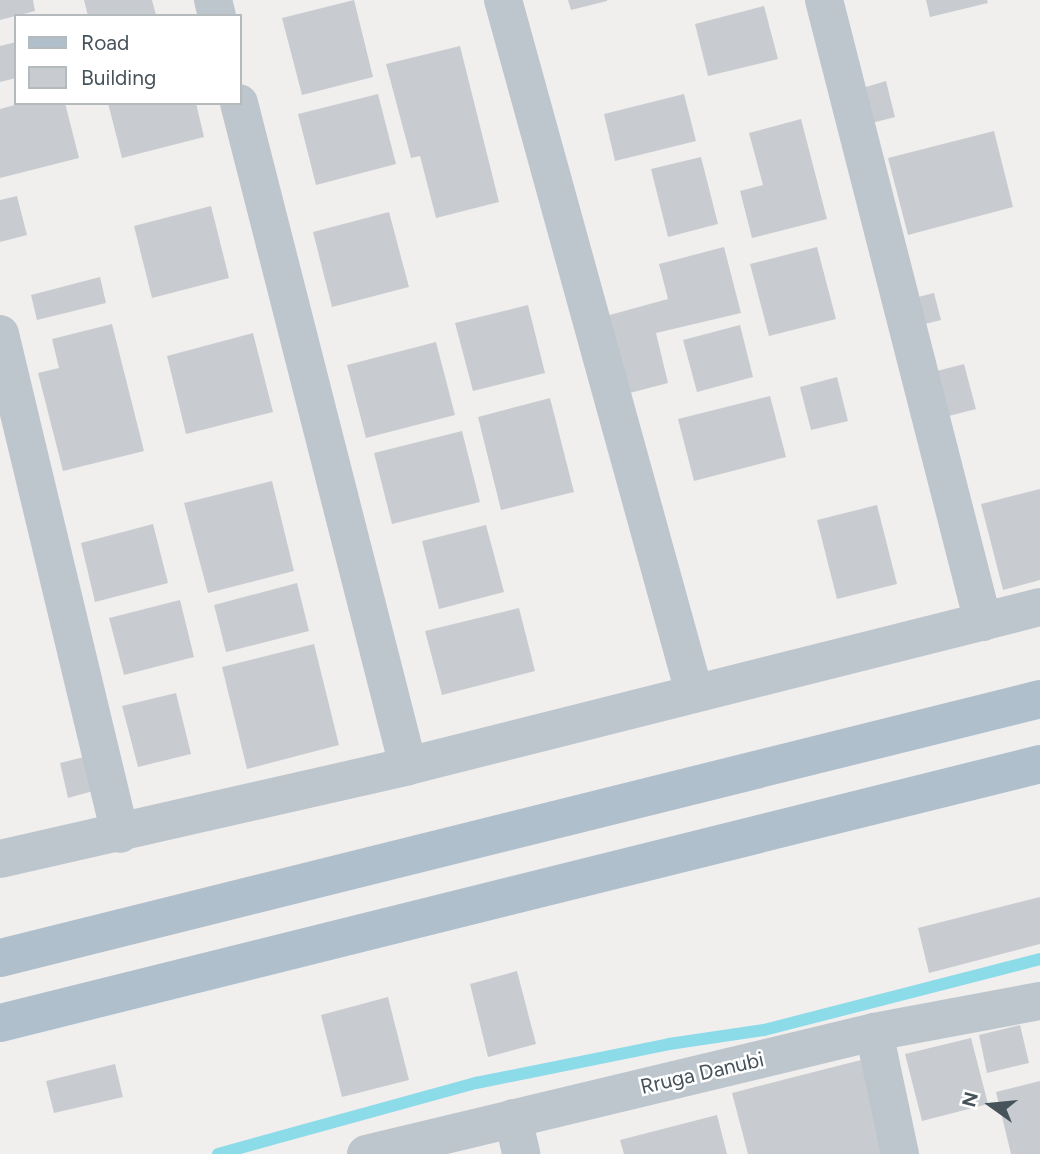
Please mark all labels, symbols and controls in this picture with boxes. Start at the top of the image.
legend [14,14,242,105]
text: Road [81,30,129,55]
text: Building [81,65,156,90]
street label: Rruga Danubi [638,1047,766,1099]
north arrow [956,1070,1026,1140]
text: N [957,1089,983,1110]

